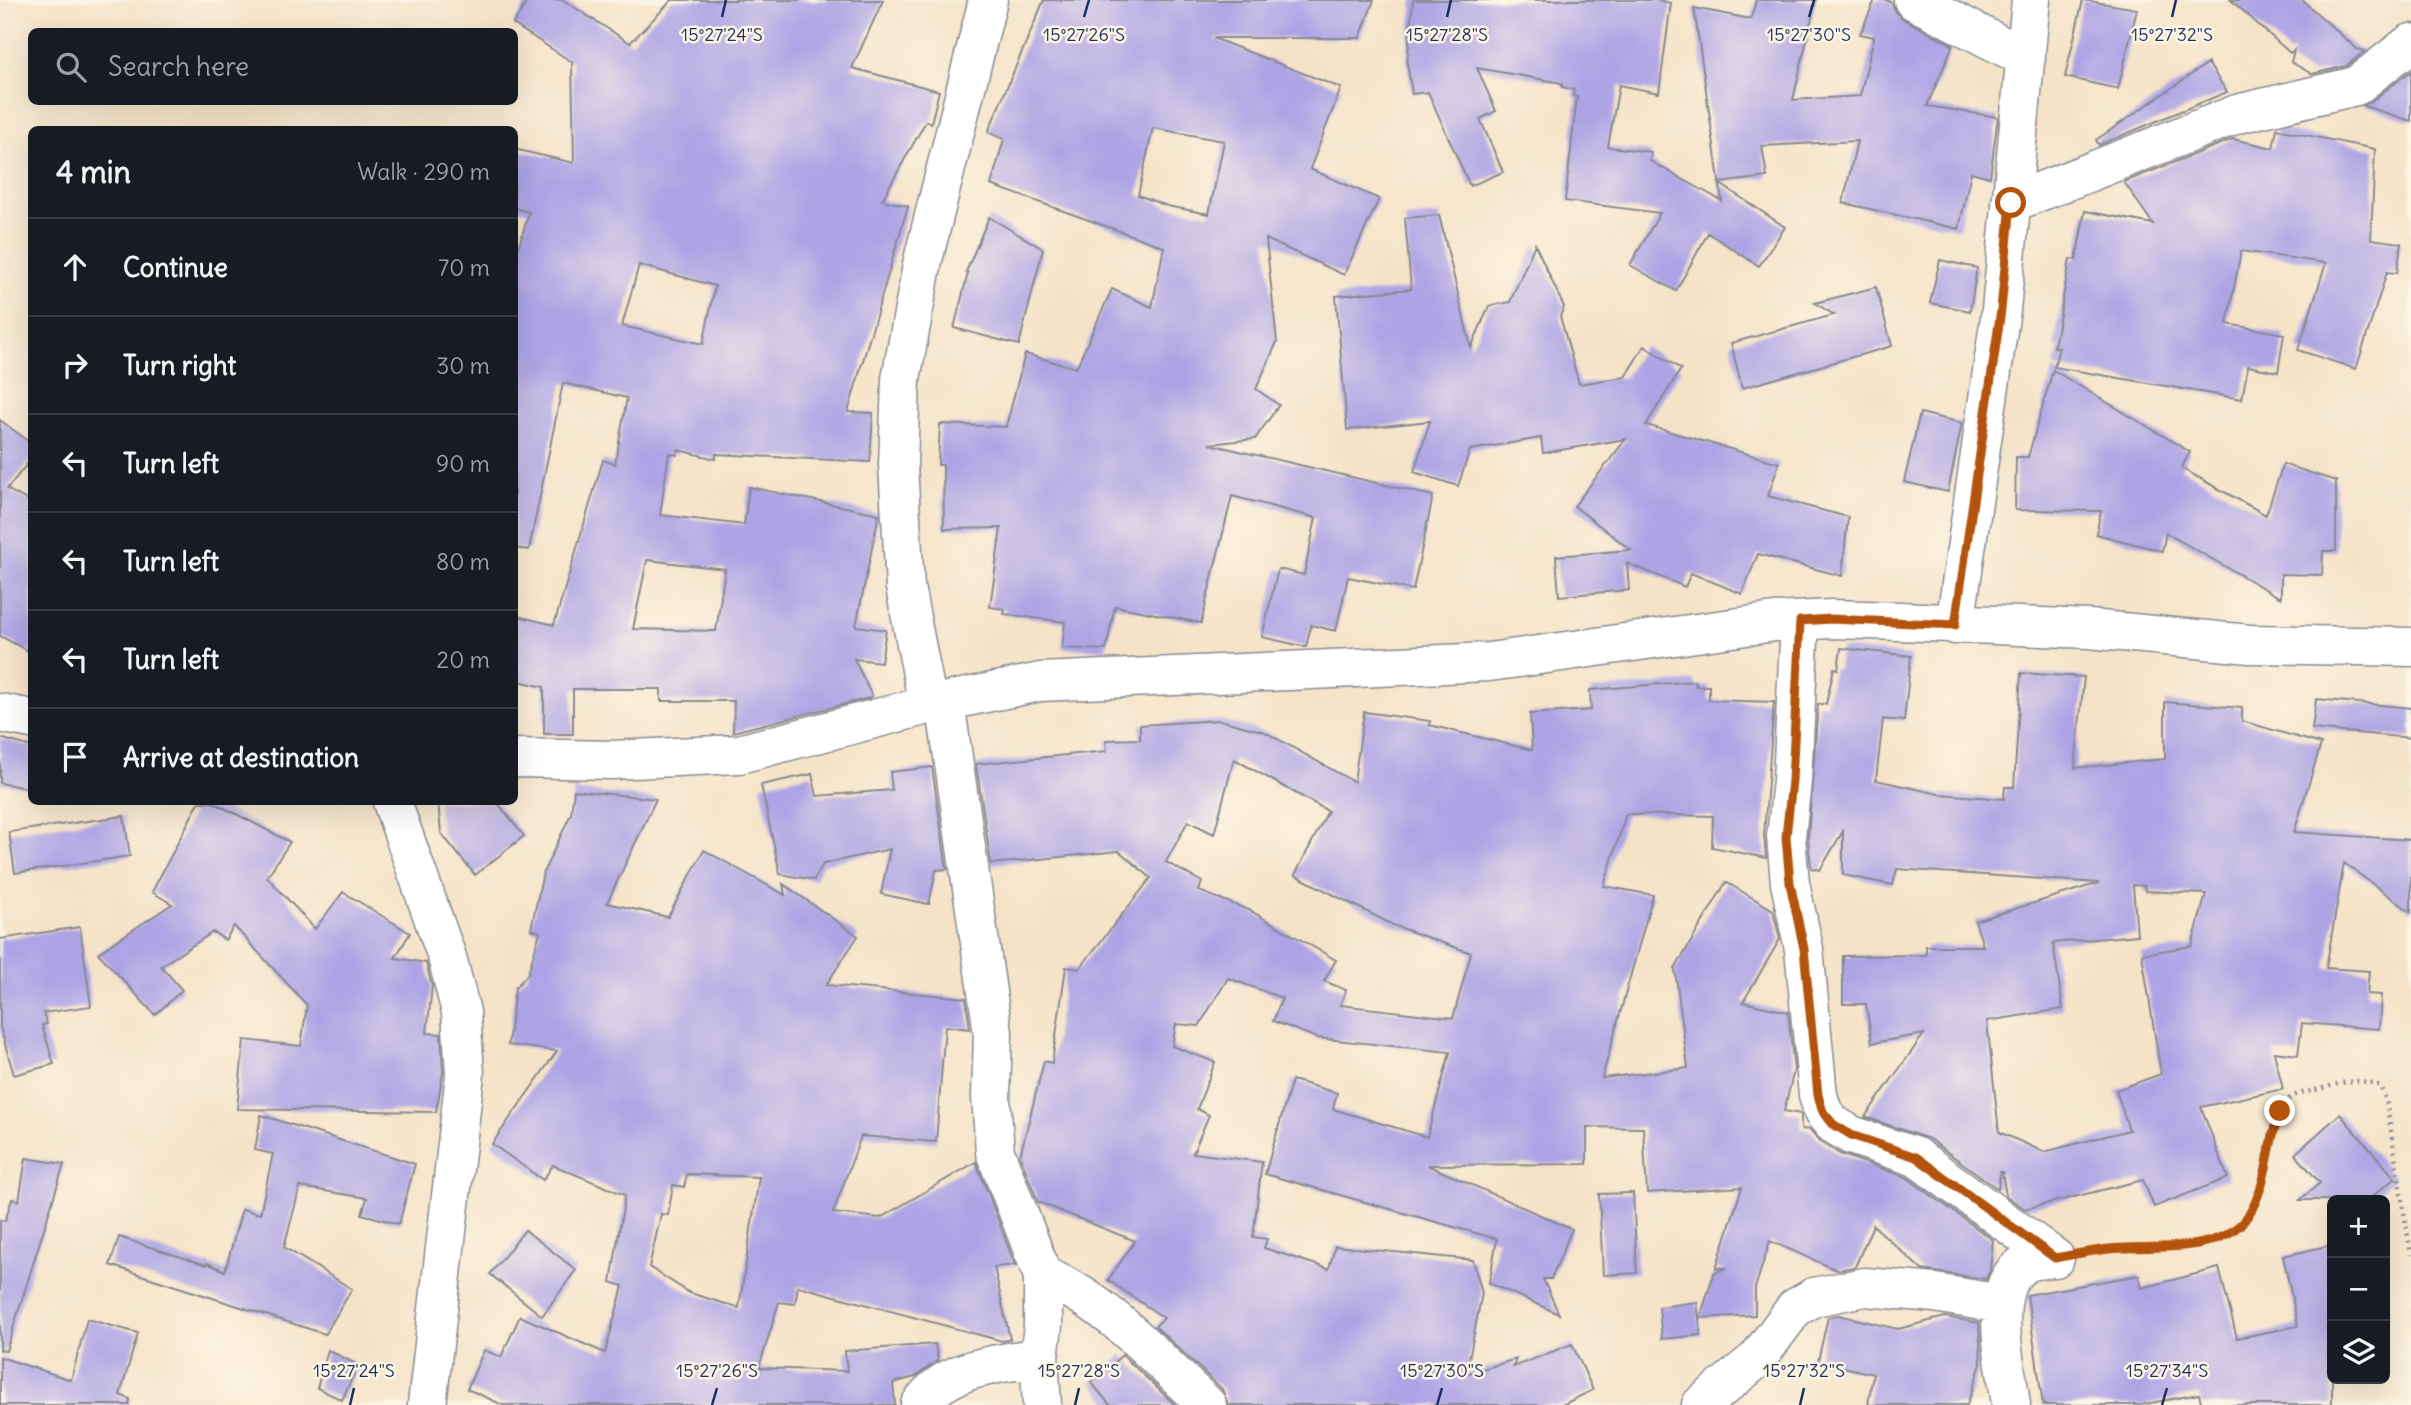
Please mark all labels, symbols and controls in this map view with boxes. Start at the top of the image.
text: 15°27'24"S [681,23,763,46]
text: 15°27'26"S [1043,23,1125,46]
text: 15°27'28"S [1406,23,1488,46]
text: 15°27'30"S [1767,23,1851,46]
text: 15°27'32"S [2131,23,2213,46]
search box [28,28,518,105]
icon: search [52,48,90,86]
text: Search here [108,50,249,83]
text: 4 min [56,153,131,191]
text: Walk · 290 m [357,157,490,186]
route start [1995,187,2026,218]
icon: ahead [56,248,94,286]
text: Continue [123,251,228,284]
text: 70 m [438,253,490,282]
icon: right [56,346,94,384]
text: Turn right [123,349,236,382]
text: 30 m [436,351,490,380]
icon: left [56,444,94,482]
text: Turn left [123,447,219,480]
text: 90 m [436,449,490,478]
icon: left [56,542,94,580]
text: Turn left [123,545,219,578]
text: 80 m [436,547,490,576]
icon: left [56,640,94,678]
text: Turn left [123,643,219,676]
text: 20 m [437,645,490,674]
icon: arrive [56,738,94,776]
text: Arrive at destination [123,741,359,774]
route end [2264,1095,2295,1126]
map controls [2327,1195,2390,1384]
button: + [2327,1195,2390,1258]
button: − [2327,1258,2390,1321]
button: layers [2327,1321,2390,1384]
text: 15°27'24"S [313,1359,395,1382]
text: 15°27'26"S [676,1359,758,1382]
text: 15°27'28"S [1038,1359,1120,1382]
text: 15°27'30"S [1400,1359,1484,1382]
text: 15°27'32"S [1763,1359,1845,1382]
text: 15°27'34"S [2126,1359,2208,1382]

